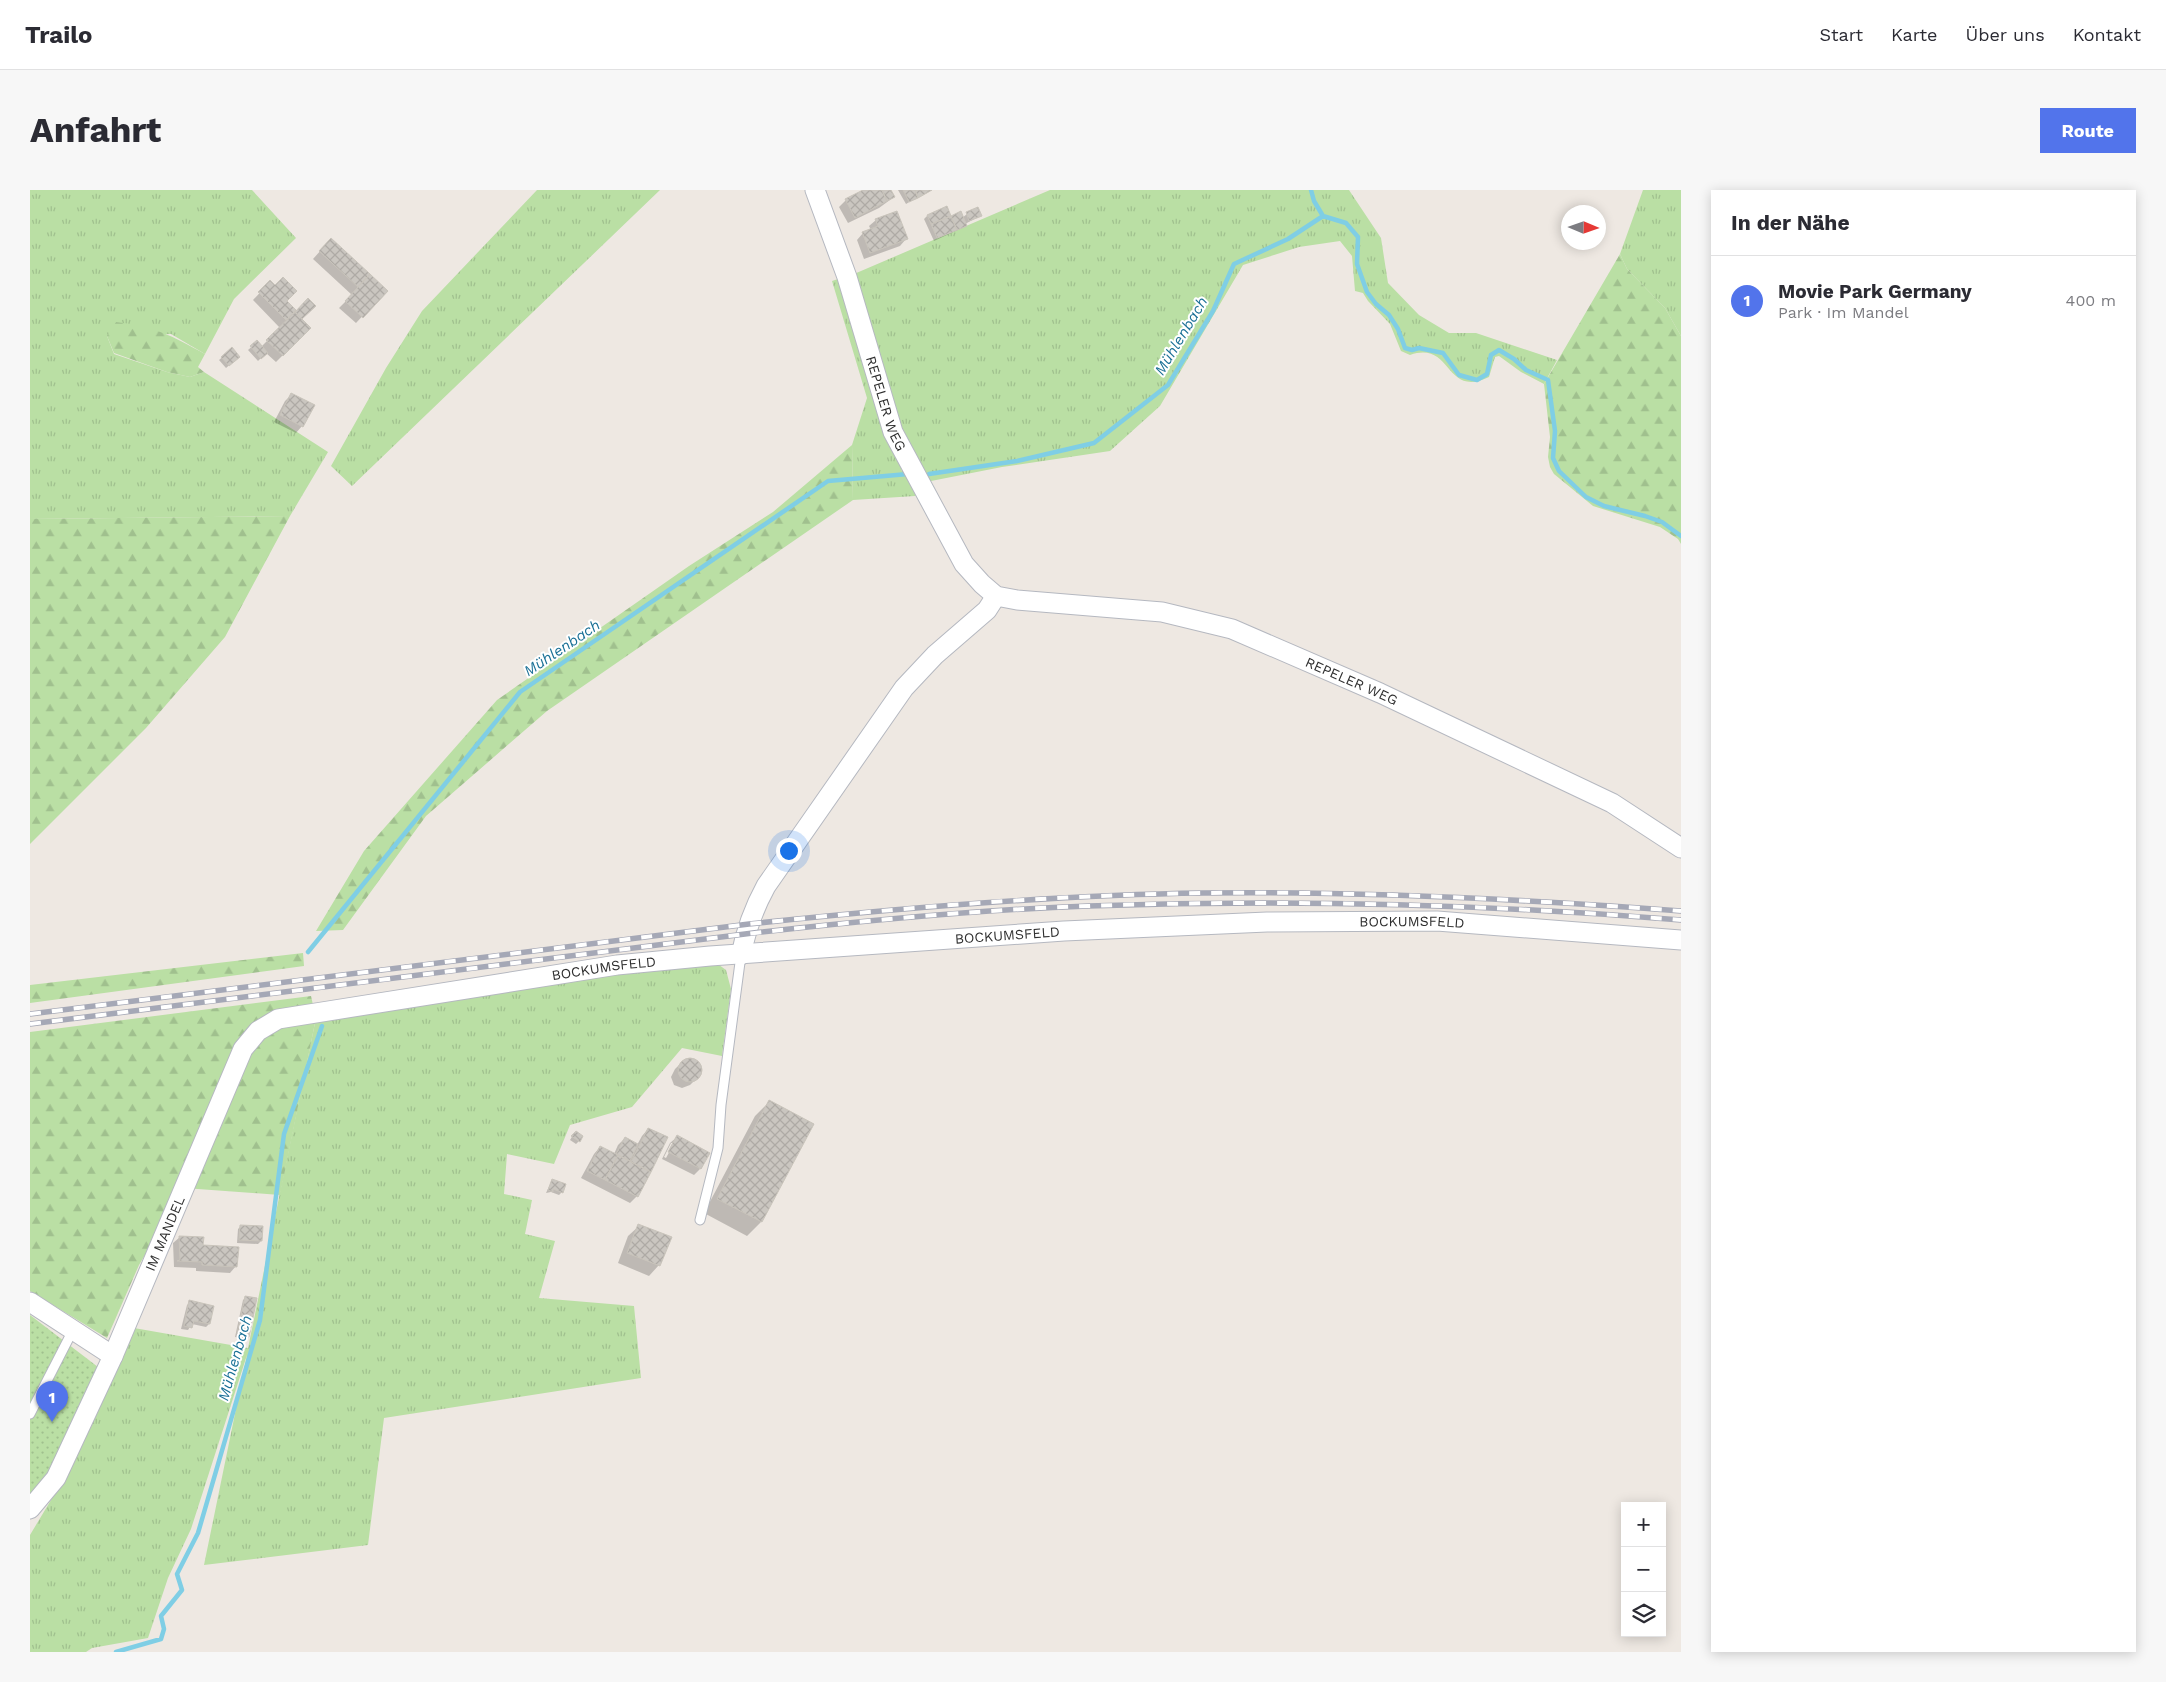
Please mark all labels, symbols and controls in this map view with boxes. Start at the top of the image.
text: Trailo [25,21,92,49]
text: Start [1819,24,1863,45]
text: Karte [1891,24,1938,45]
text: Über uns [1966,24,2045,45]
text: Kontakt [2073,24,2141,45]
button: Route [2040,108,2136,153]
text: Anfahrt [30,109,161,151]
north arrow [1561,205,1606,250]
text: In der Nähe [1731,210,1850,235]
text: Movie Park Germany [1778,280,1972,303]
text: 1 [1744,291,1750,310]
text: 400 m [2066,291,2116,310]
water label: Mühlenbach [1151,294,1211,378]
text: Park · Im Mandel [1778,303,1909,322]
street label: REPELER WEG [863,354,910,454]
water label: Mühlenbach [520,616,604,680]
street label: REPELER WEG [1303,654,1400,708]
your location [776,838,802,864]
street label: BOCKUMSFELD [1359,913,1465,931]
street label: BOCKUMSFELD [954,923,1060,947]
street label: BOCKUMSFELD [550,953,657,983]
street label: IM MANDEL [142,1194,188,1274]
water label: Mühlenbach [214,1313,256,1403]
pin: 1 [36,1381,68,1422]
map controls [1621,1502,1666,1637]
button: + [1621,1502,1666,1547]
button: − [1621,1547,1666,1592]
button: layers [1621,1592,1666,1637]

